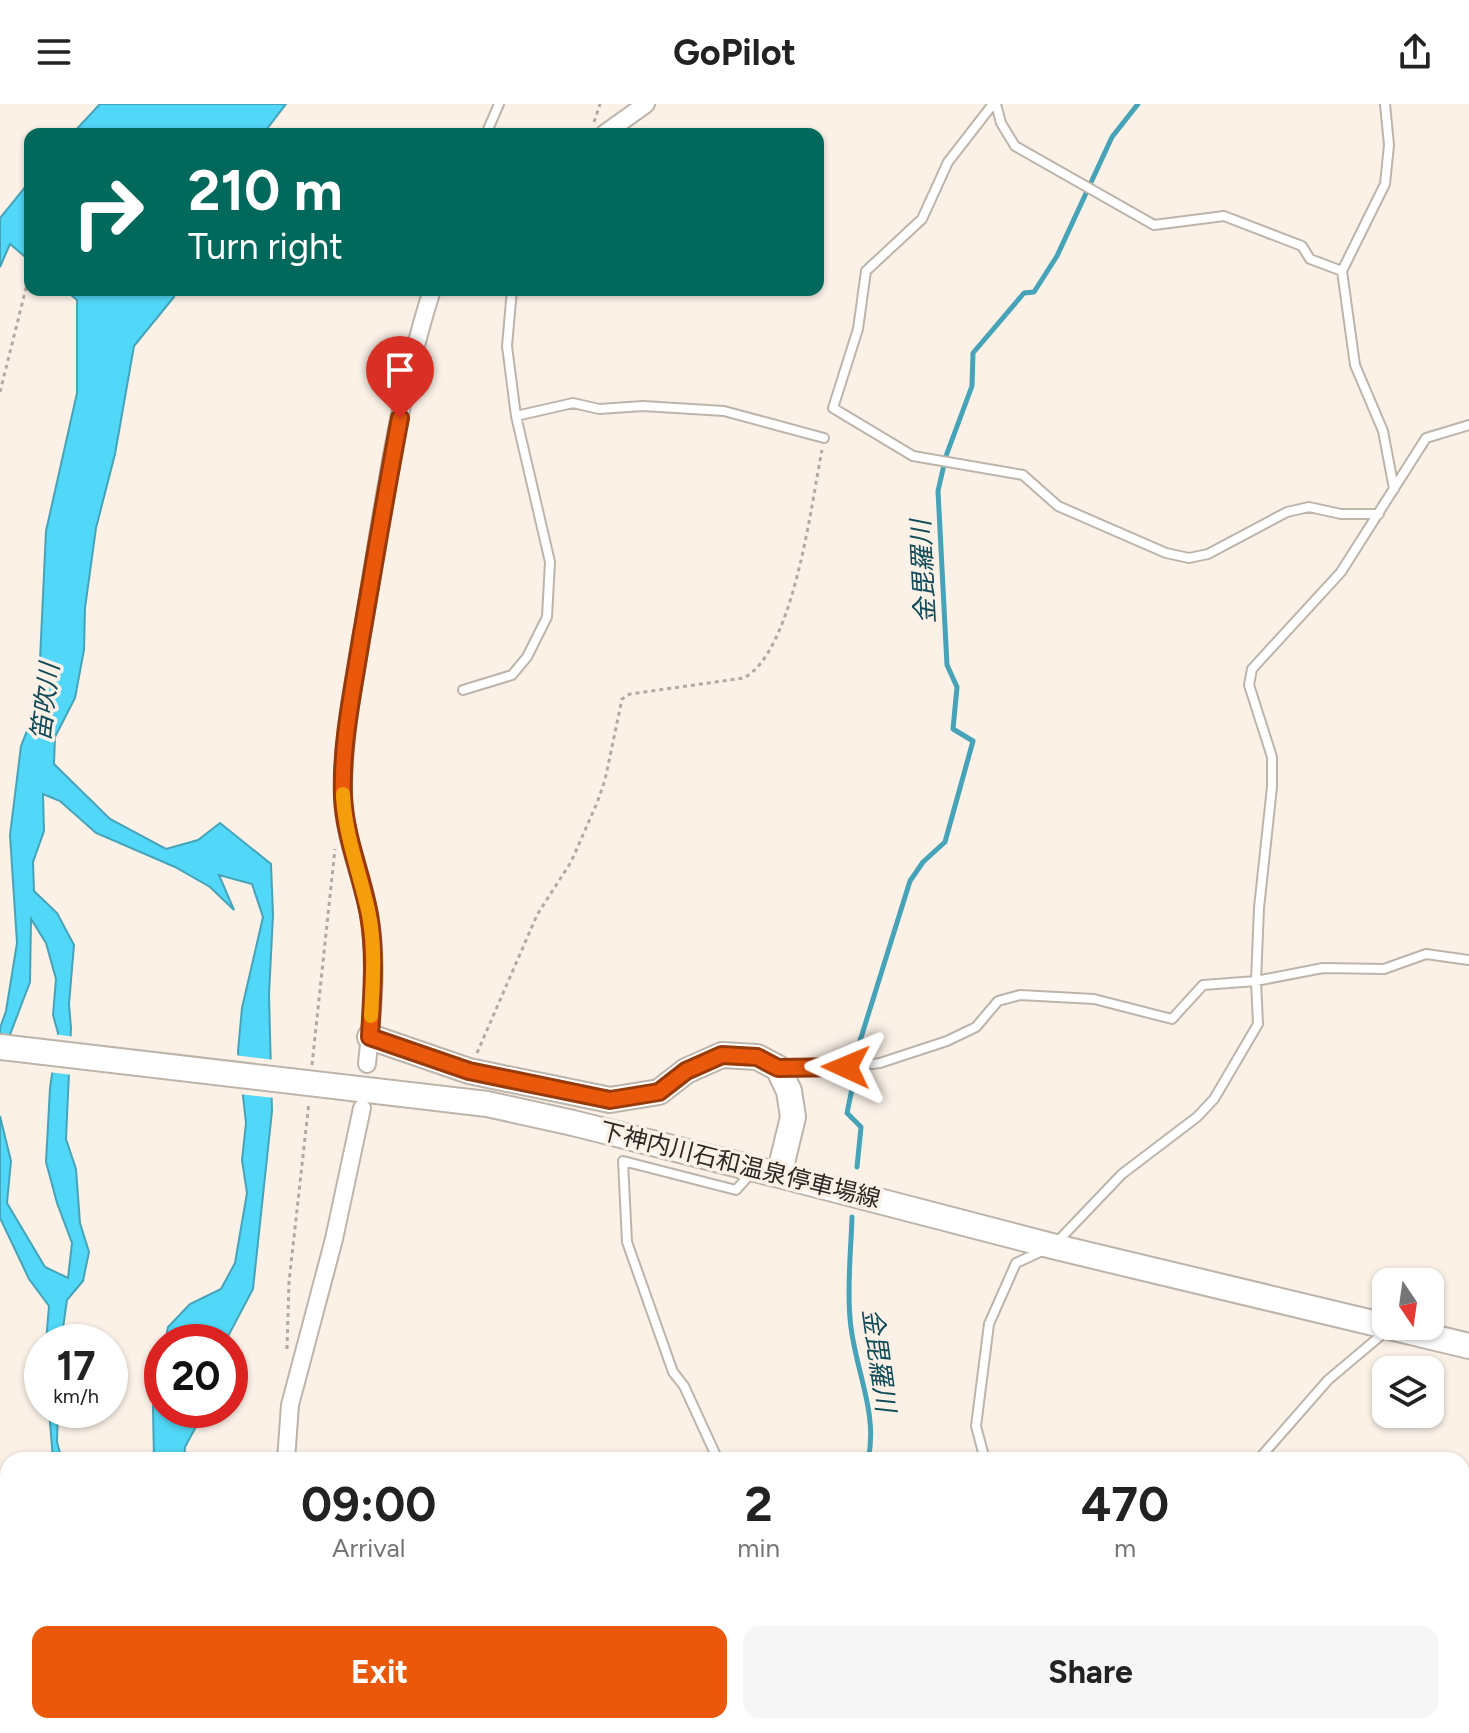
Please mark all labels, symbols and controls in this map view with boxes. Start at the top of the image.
icon: menu [32,30,76,74]
icon: share [1393,30,1437,74]
text: GoPilot [673,31,796,74]
text: 210 m [188,157,343,224]
icon: right [56,160,160,264]
text: Turn right [188,225,343,268]
pin [366,336,434,418]
icon: arrive [378,348,422,392]
water label: 金毘羅川 [904,516,942,625]
water label: 笛吹川 [24,658,66,743]
position arrow [804,1025,888,1109]
street label: 下神内川石和温泉停車場線 [597,1116,883,1213]
north arrow [1372,1268,1444,1340]
map controls [1372,1268,1444,1428]
water label: 金毘羅川 [856,1306,902,1417]
speed limit sign: 20 [144,1324,248,1428]
text: 17 [56,1342,96,1390]
button: layers [1372,1356,1444,1428]
text: km/h [53,1384,99,1408]
text: 09:00 [301,1475,436,1533]
text: 2 [745,1475,773,1533]
text: 470 [1081,1475,1169,1533]
text: Arrival [332,1532,405,1564]
text: min [737,1532,780,1564]
text: m [1114,1532,1136,1564]
button: Exit [32,1626,727,1718]
button: Share [743,1626,1438,1718]

